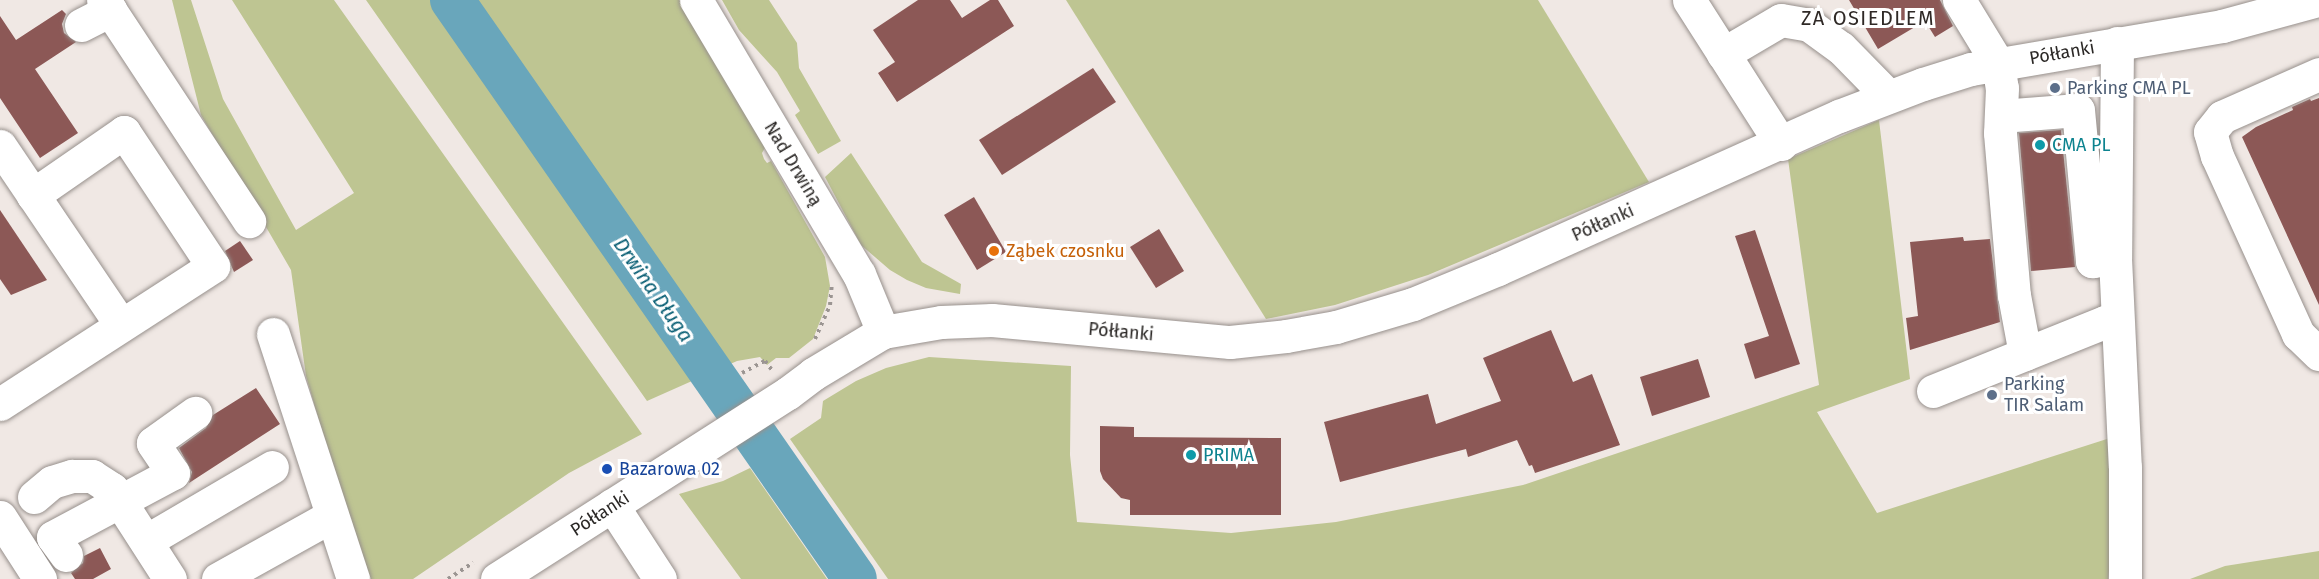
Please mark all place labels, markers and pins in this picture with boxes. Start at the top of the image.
place label: Parking CMA PL [2067,77,2191,99]
marker: Parking CMA PL [2048,81,2062,95]
place label: CMA PL [2052,134,2110,156]
marker: CMA PL [2033,138,2047,152]
place label: Ząbek czosnku [1006,240,1125,262]
marker: Ząbek czosnku [987,244,1001,258]
place label: Parking TIR Salam [2004,374,2084,416]
marker: Parking TIR Salam [1985,388,1999,402]
place label: PRIMA [1203,444,1254,466]
marker: PRIMA [1184,448,1198,462]
place label: Bazarowa 02 [619,458,720,480]
marker: Bazarowa 02 [600,462,614,476]

